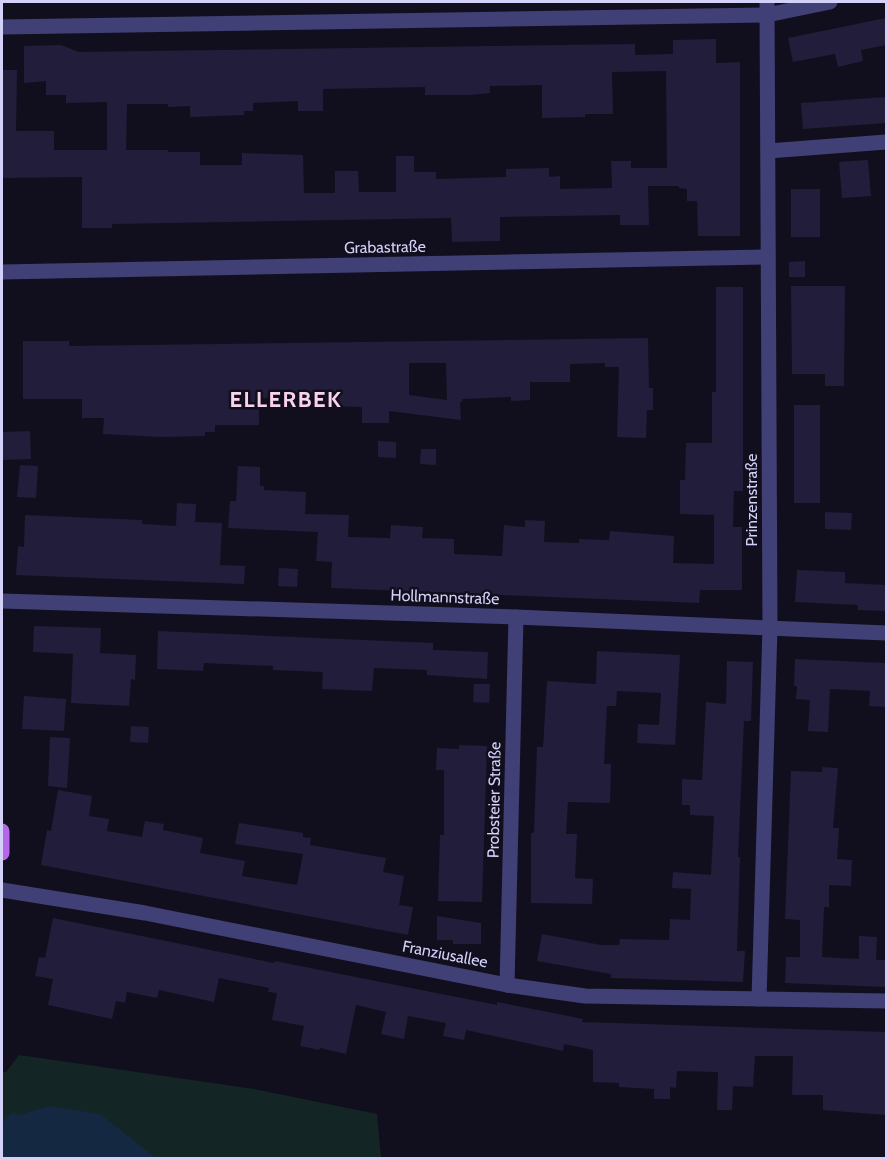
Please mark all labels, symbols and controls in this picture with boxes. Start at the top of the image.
street label: Grabastraße [344,237,426,257]
district label: ELLERBEK [230,386,342,413]
street label: Prinzenstraße [742,454,761,546]
street label: Hollmannstraße [390,586,500,608]
street label: Probsteier Straße [483,742,505,858]
street label: Franziusallee [401,936,489,972]

